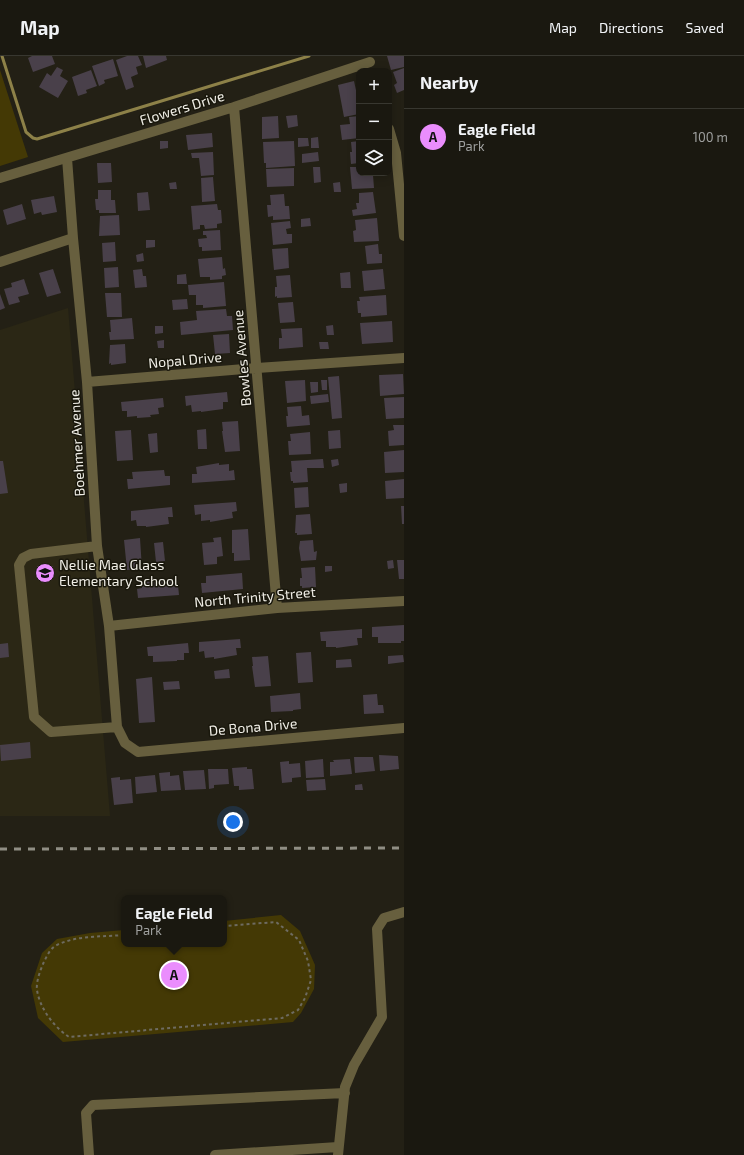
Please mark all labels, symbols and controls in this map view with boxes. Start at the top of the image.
text: Map [20,16,60,39]
text: Map [549,19,577,36]
text: Directions [599,19,664,36]
text: Saved [686,19,724,36]
map controls [356,68,392,176]
button: + [356,68,392,104]
text: Nearby [420,72,478,92]
street label: Flowers Drive [137,87,226,128]
button: − [356,104,392,140]
text: Eagle Field [458,120,535,138]
text: A [429,129,437,145]
text: 100 m [693,129,728,145]
text: Park [458,138,485,154]
button: layers [356,140,392,176]
street label: Bowles Avenue [229,309,254,407]
street label: Nopal Drive [147,348,222,371]
street label: Boehmer Avenue [65,389,88,497]
place label: Nellie Mae Glass Elementary School [59,556,179,589]
school or university icon: Nellie Mae Glass Elementary School [34,562,56,584]
street label: North Trinity Street [194,583,316,610]
street label: De Bona Drive [208,714,298,739]
your location [223,812,243,832]
popup [121,895,227,947]
text: Eagle Field [135,904,213,922]
text: Park [135,922,162,938]
pin: A [161,960,187,990]

